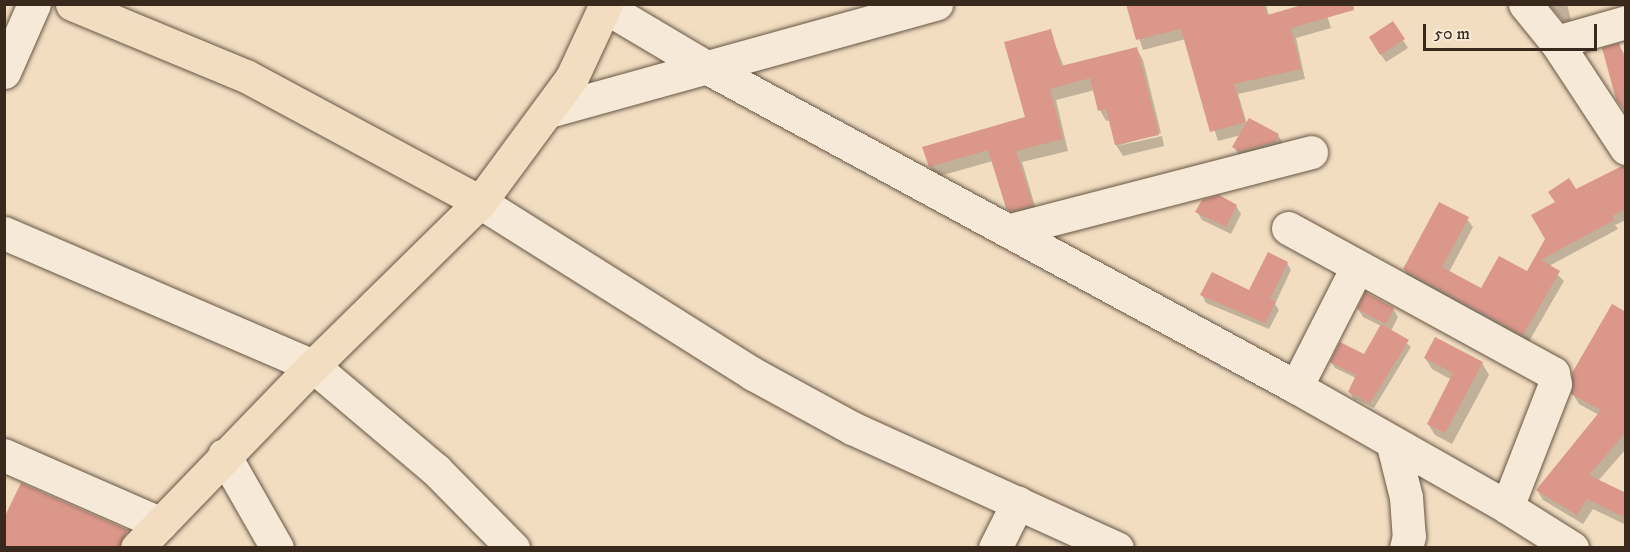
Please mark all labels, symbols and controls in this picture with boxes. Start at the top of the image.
scale bar [1426,12,1600,50]
text: 50 m [1434,23,1470,45]

